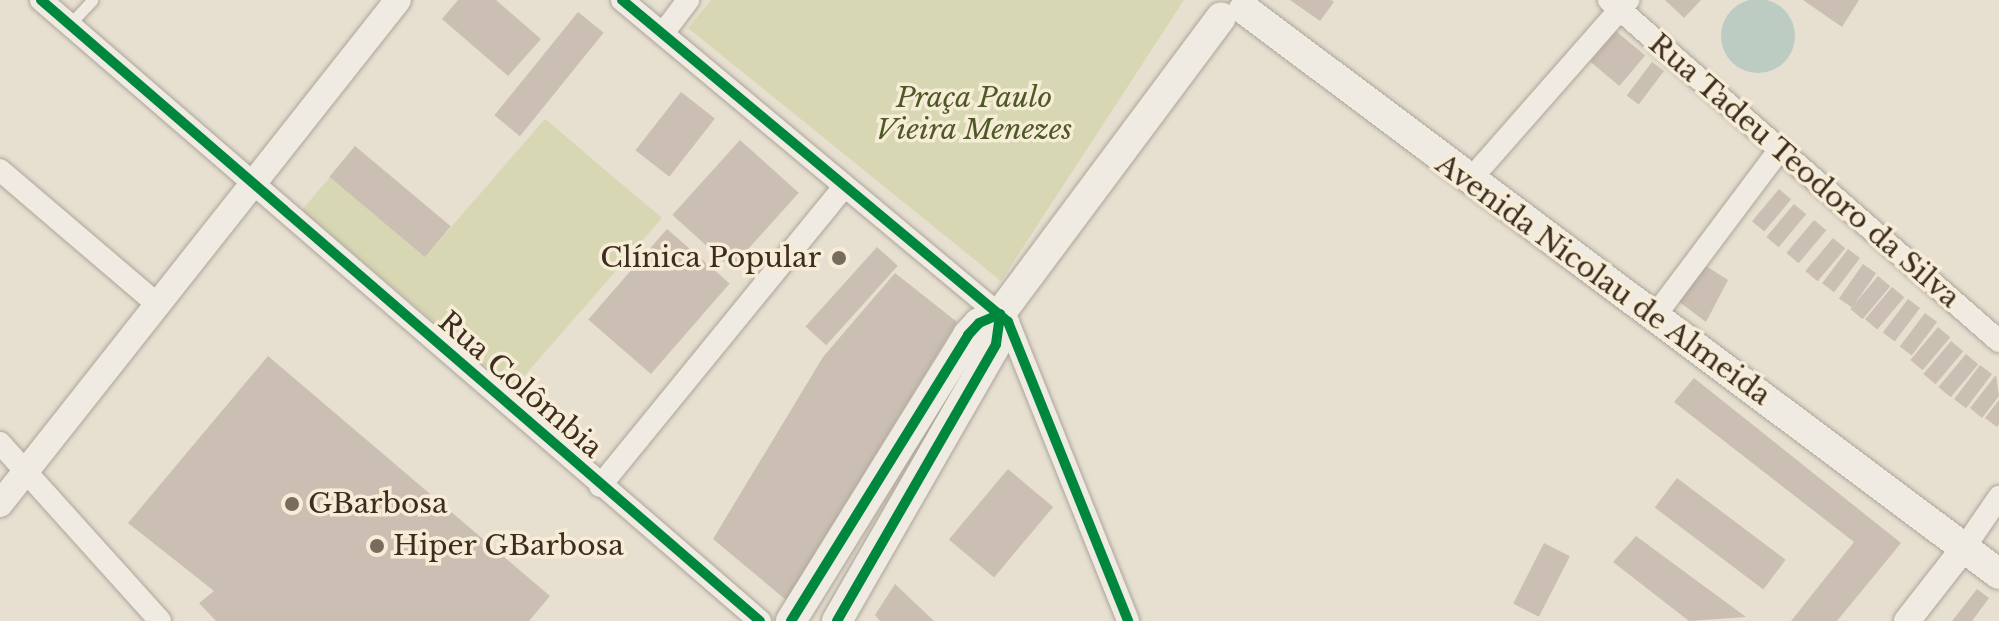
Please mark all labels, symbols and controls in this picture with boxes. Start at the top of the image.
street label: Rua Tadeu Teodoro da Silva [1641,26,1967,316]
park label: Praça Paulo Vieira Menezes [875,81,1073,147]
street label: Avenida Nicolau de Almeida [1429,147,1777,413]
place label: Clínica Popular [600,241,821,275]
marker: Clínica Popular [828,247,850,269]
street label: Rua Colômbia [431,305,609,465]
place label: GBarbosa [308,487,448,521]
marker: GBarbosa [283,495,301,513]
place label: Hiper GBarbosa [393,529,624,563]
marker: Hiper GBarbosa [368,537,386,555]

